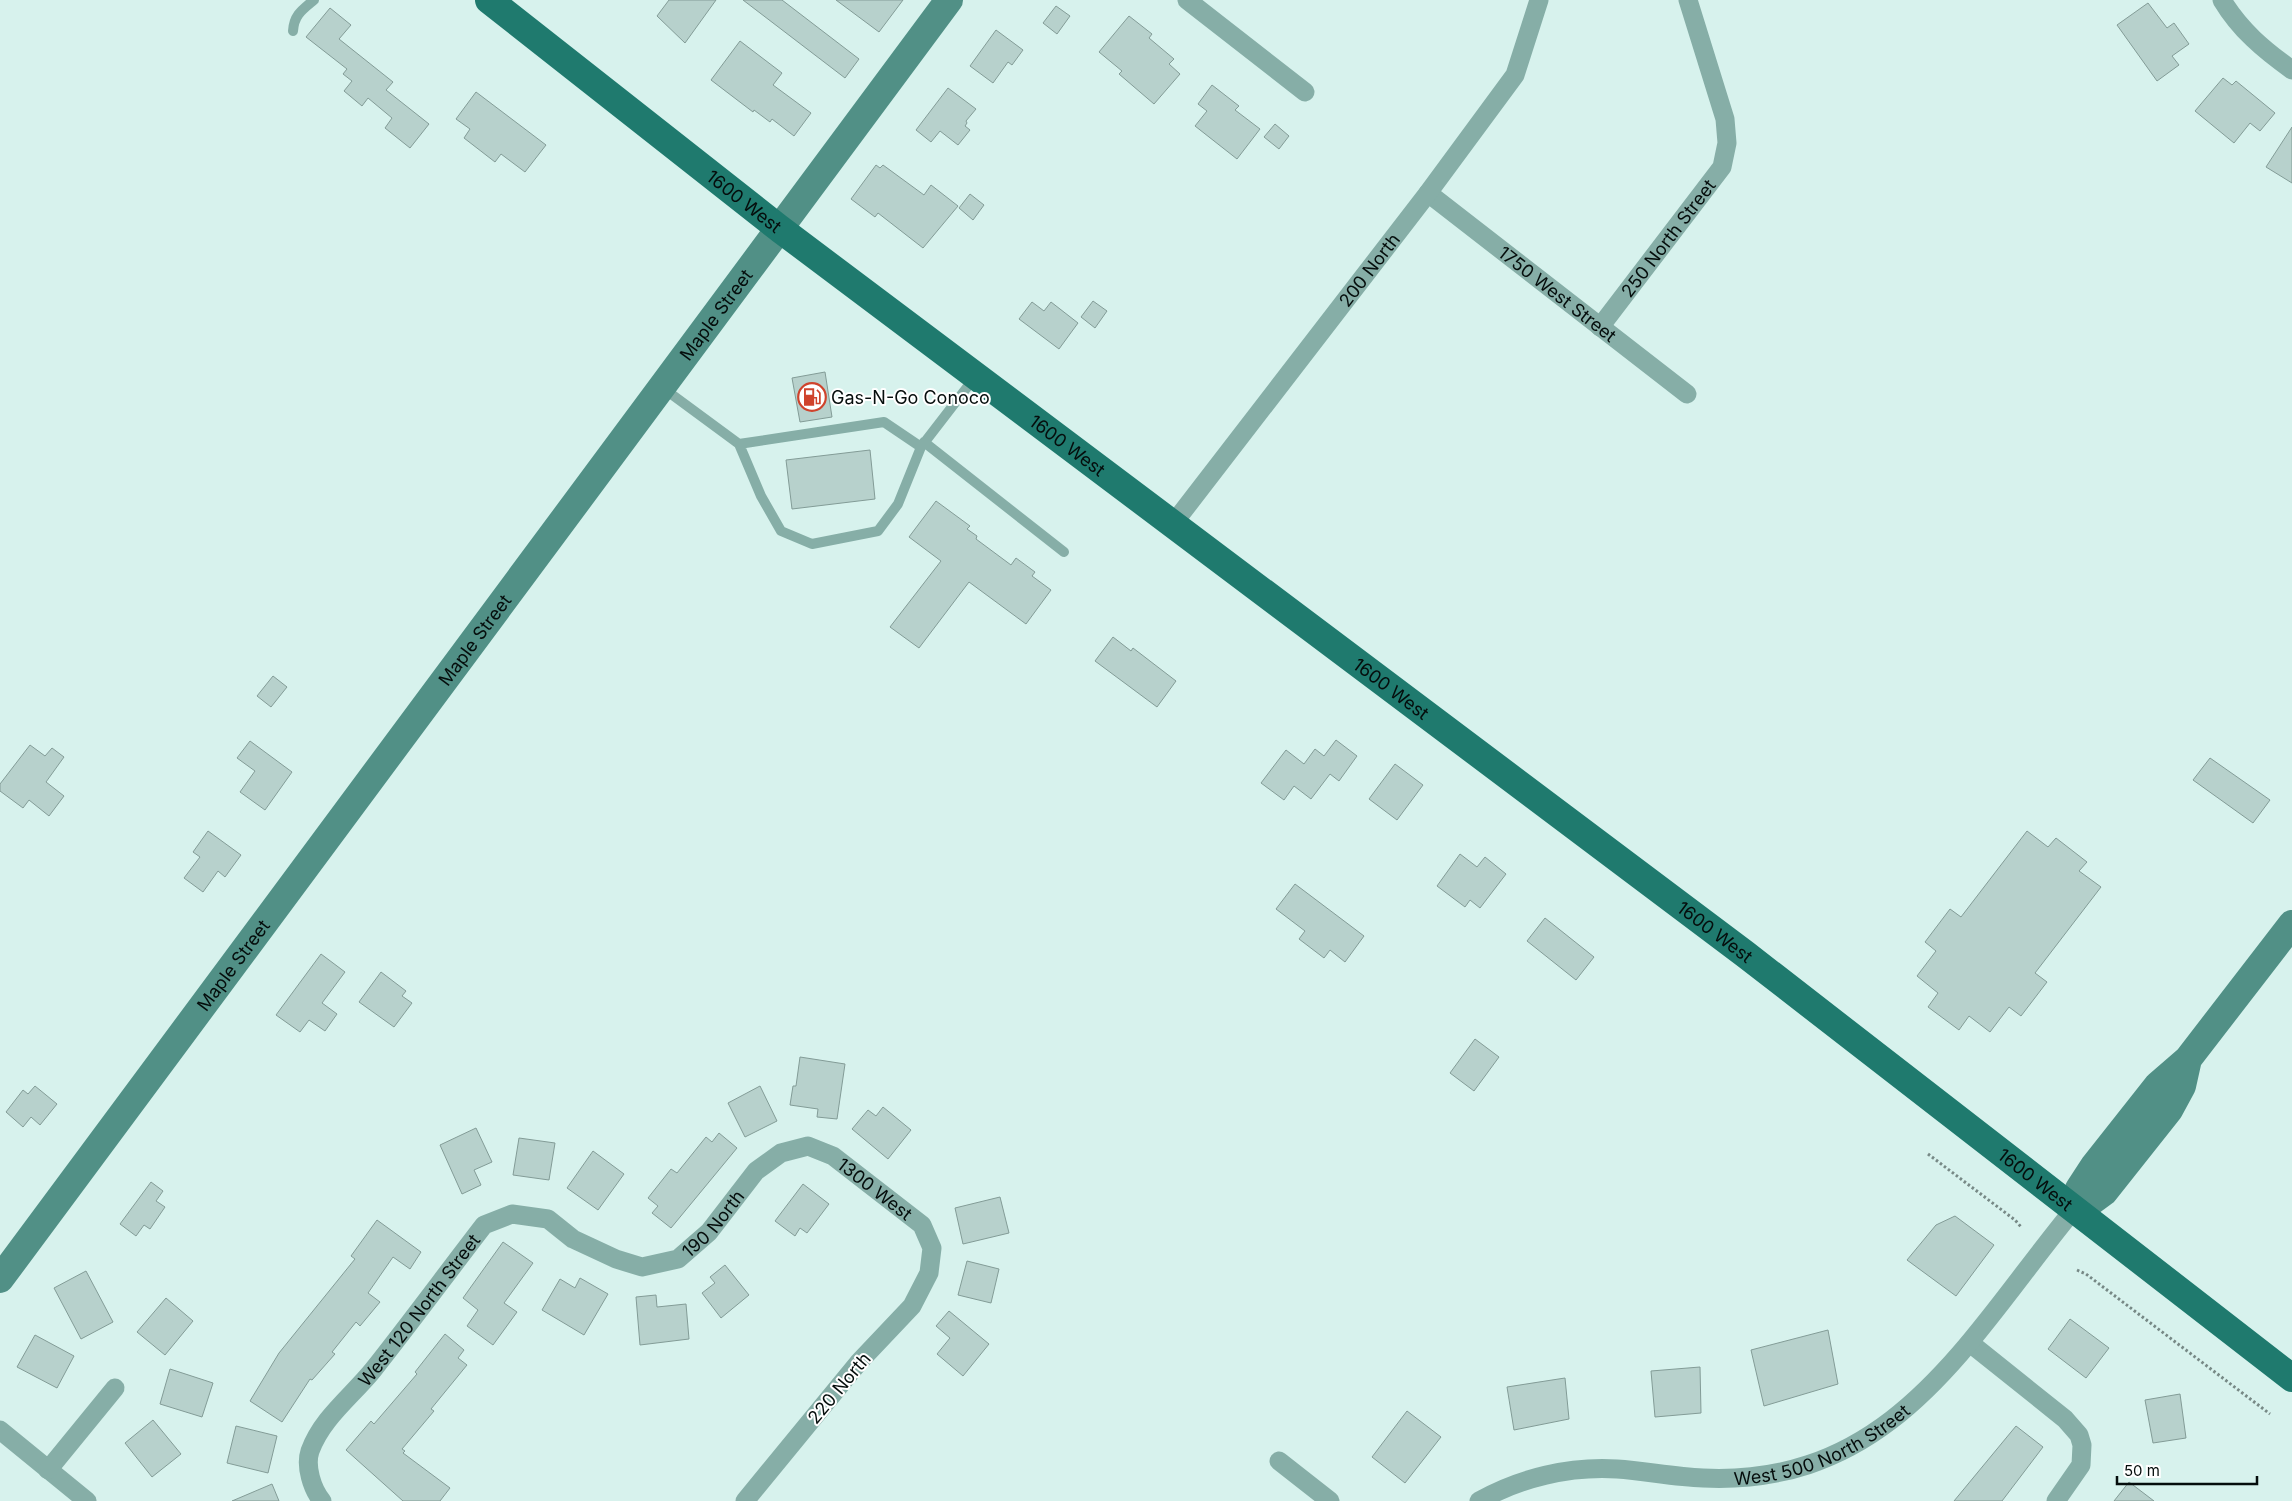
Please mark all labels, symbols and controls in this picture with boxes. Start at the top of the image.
street label: 1600 West [703,165,786,237]
street label: 250 North Street [1616,175,1719,301]
street label: 200 North [1334,229,1404,310]
street label: 1750 West Street [1495,241,1621,346]
street label: Maple Street [675,265,756,364]
fuel station icon: Gas-N-Go Conoco [797,382,827,412]
place label: Gas-N-Go Conoco [831,387,990,408]
street label: 1600 West [1026,410,1110,480]
street label: Maple Street [434,590,515,689]
street label: 1600 West [1349,653,1433,724]
street label: 1600 West [1673,896,1757,967]
street label: Maple Street [192,915,274,1015]
street label: 1600 West [1994,1144,2077,1215]
street label: 1300 West [833,1153,917,1224]
street label: 190 North [678,1186,748,1261]
street label: West 120 North Street [354,1230,484,1390]
street label: 220 North [803,1348,875,1428]
street label: West 500 North Street [1733,1399,1913,1489]
scale bar [2117,1454,2257,1486]
text: 50 m [2124,1461,2160,1480]

